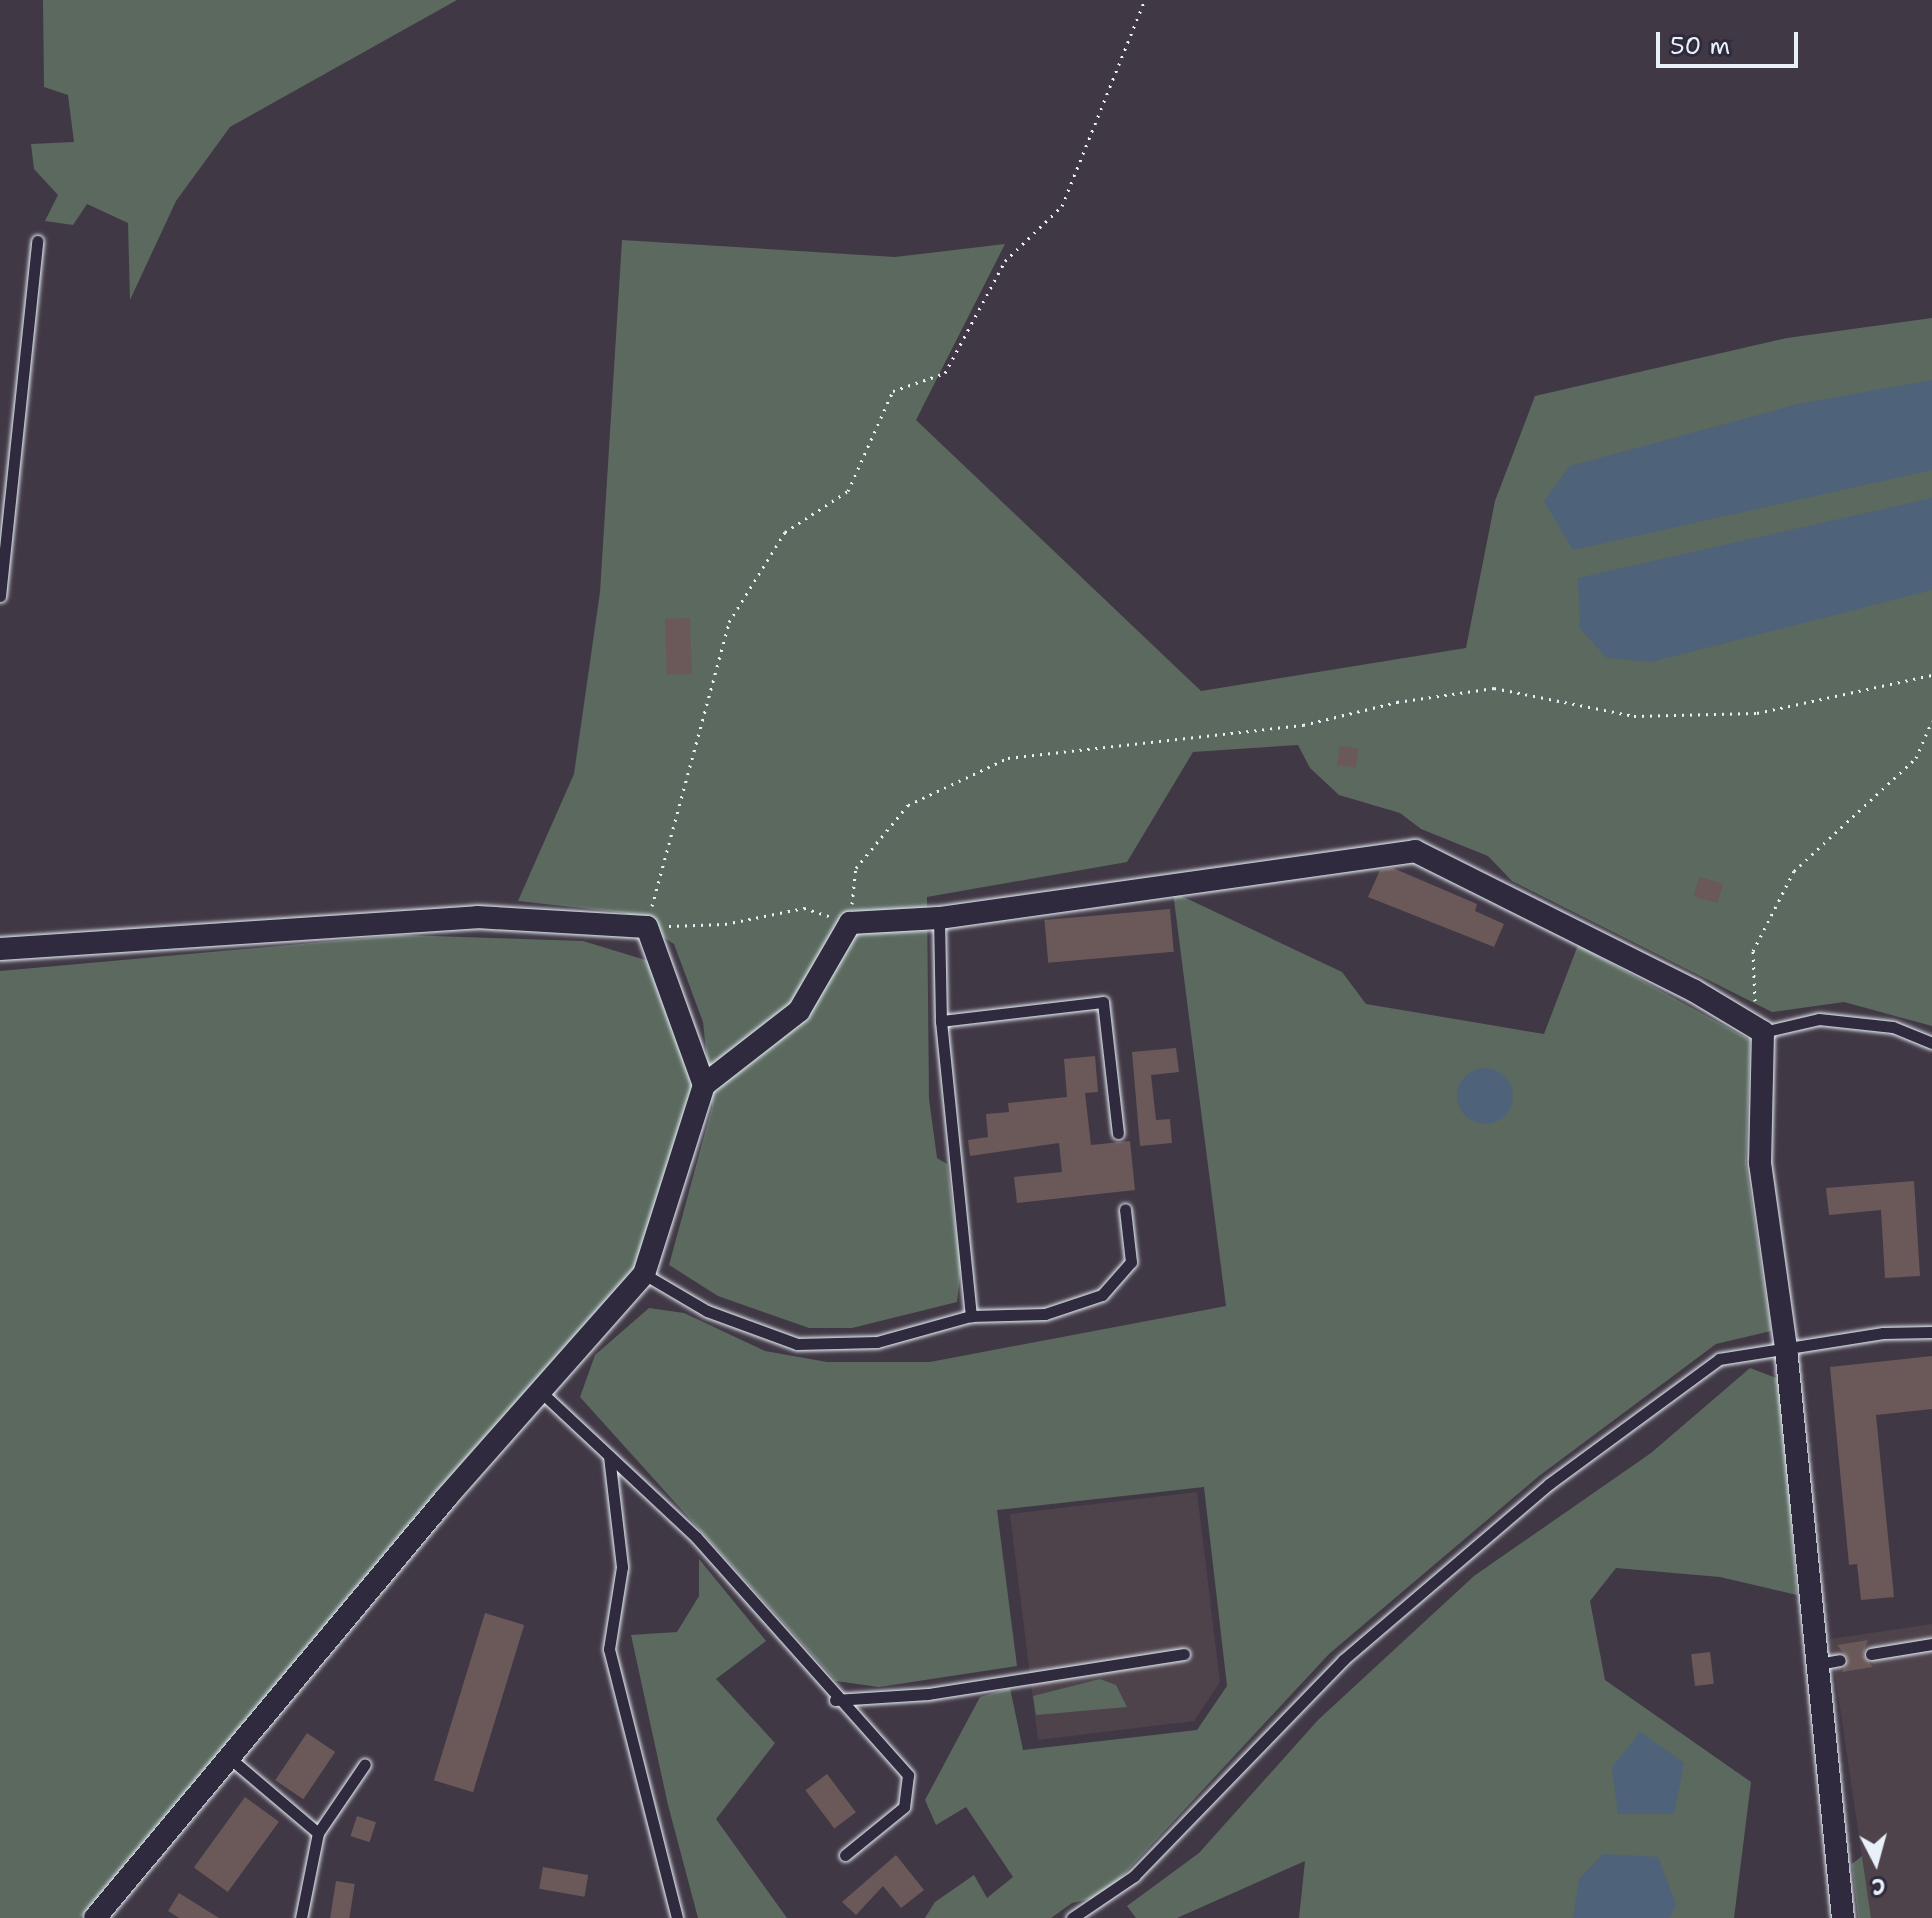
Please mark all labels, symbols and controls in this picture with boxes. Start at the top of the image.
scale bar [1660,16,1802,66]
text: 50 m [1670,30,1730,62]
north arrow [1836,1822,1916,1902]
text: С [1870,1871,1887,1901]

